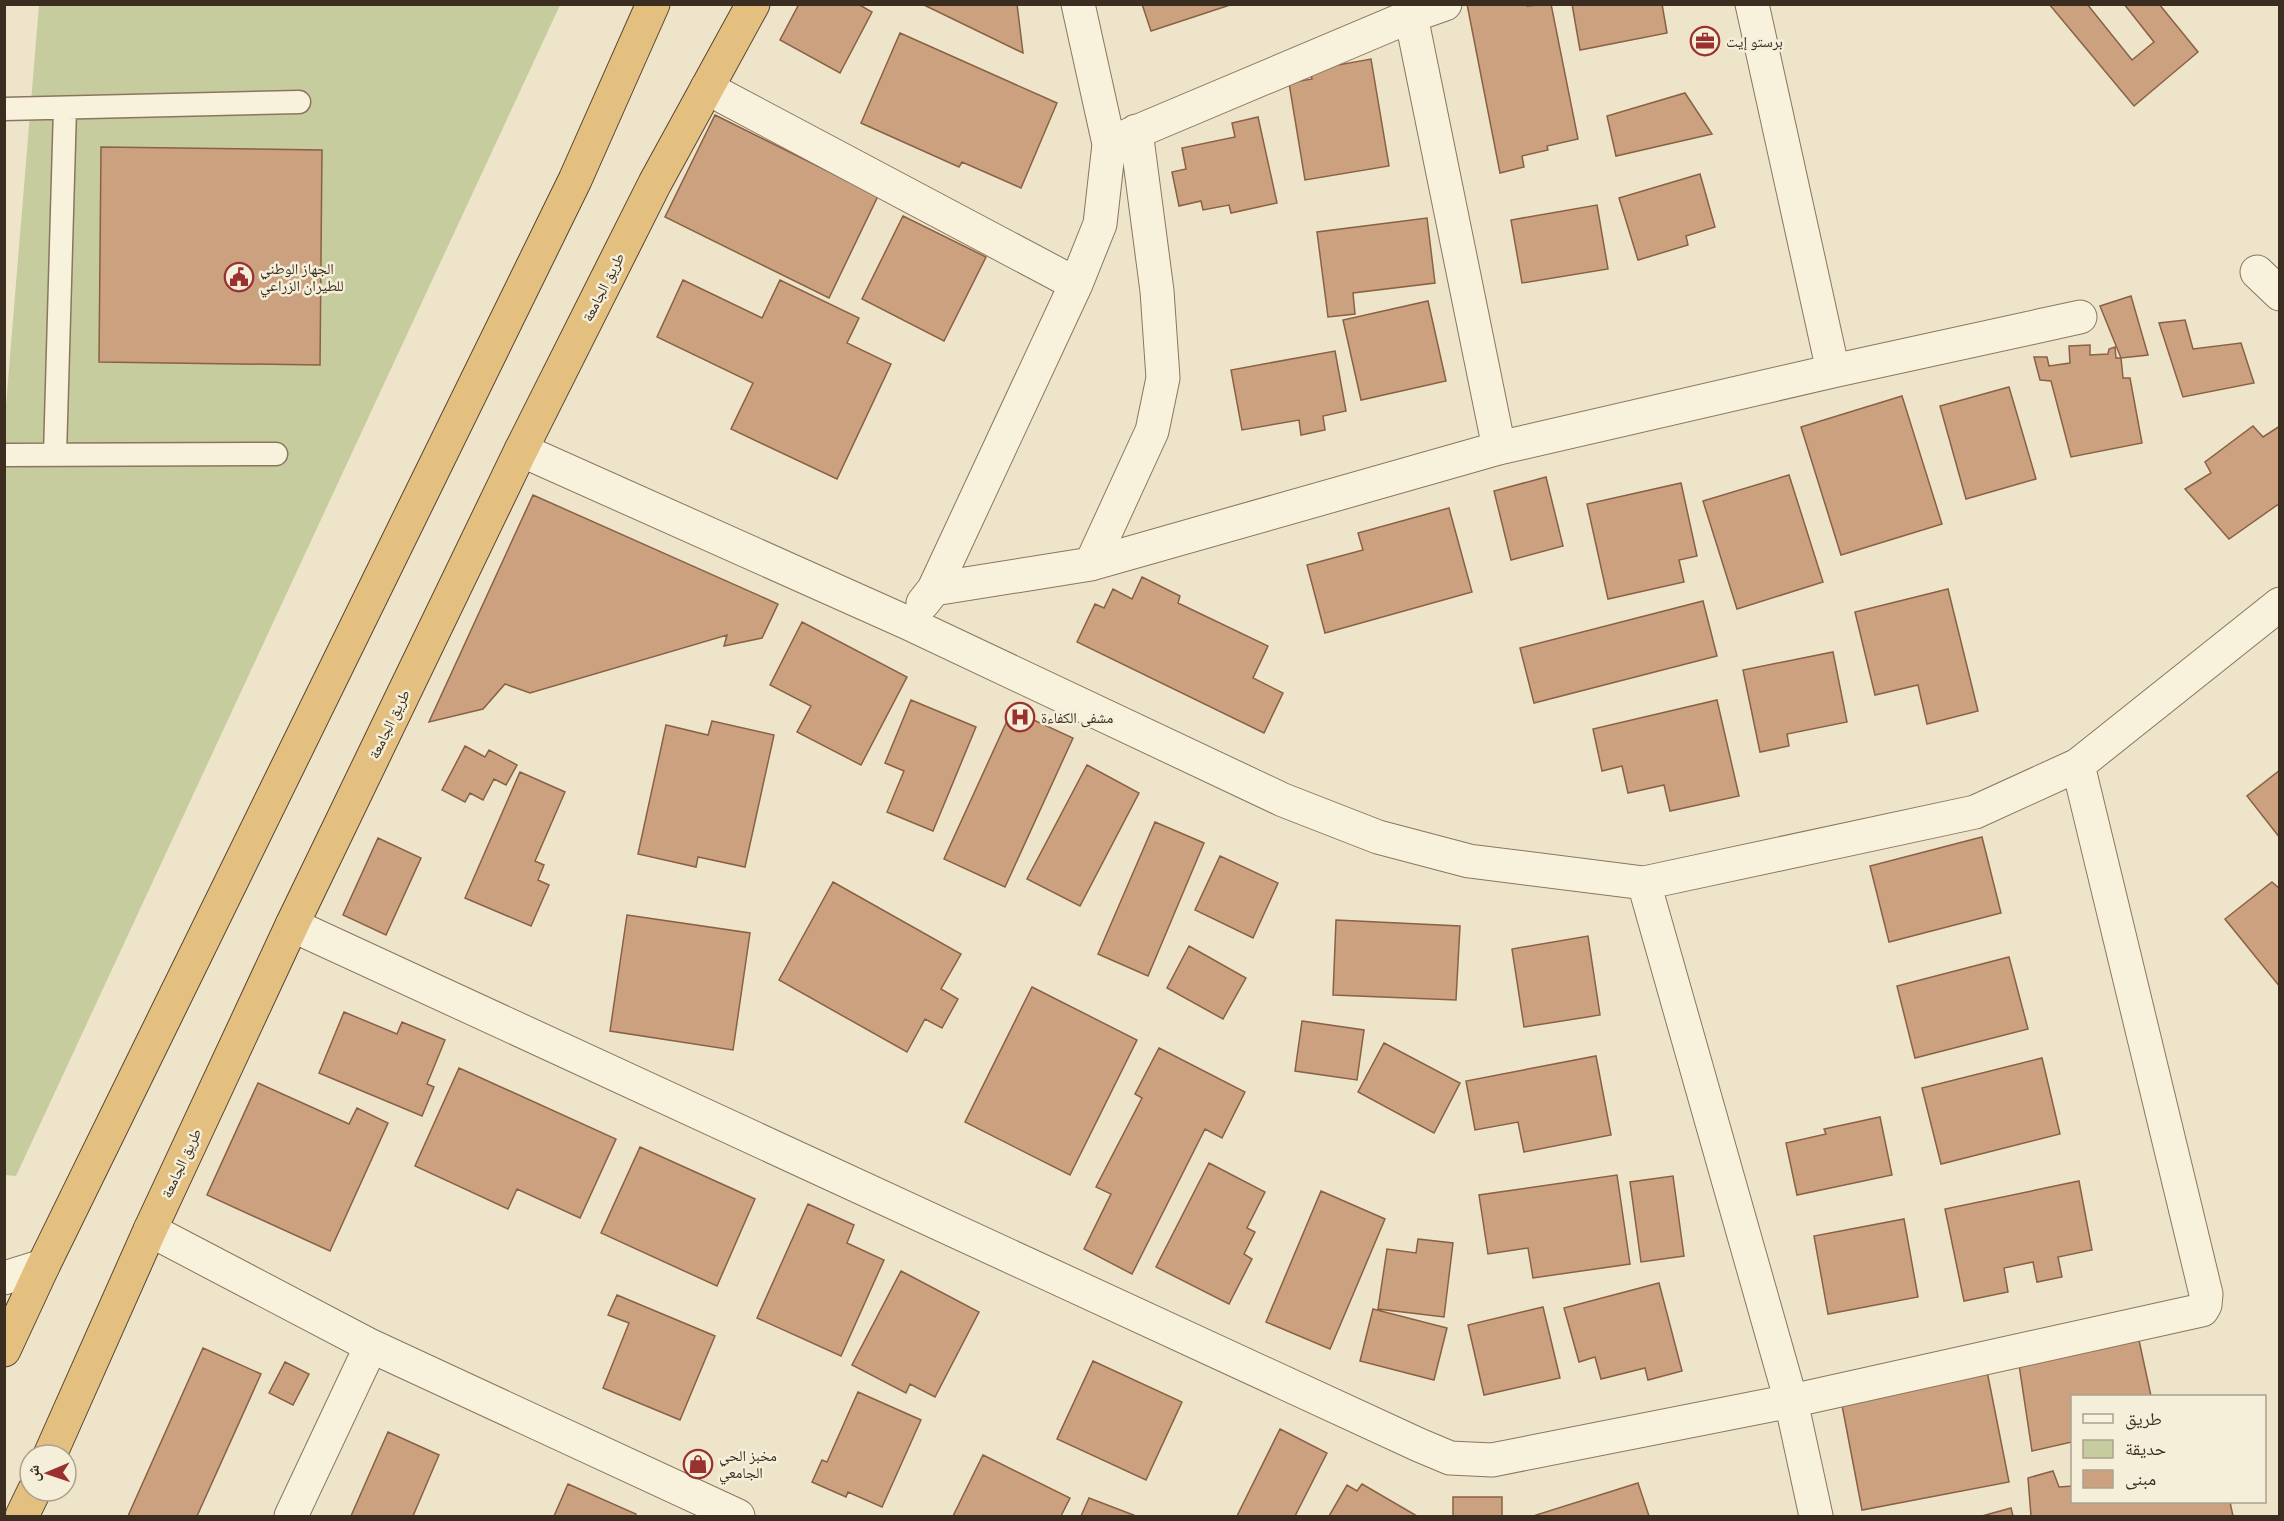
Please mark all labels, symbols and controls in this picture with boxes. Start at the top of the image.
office icon: برستو إيت [1689,25,1721,57]
place label: برستو إيت [1726,31,1783,52]
street label: طريق الجامعة [577,249,629,325]
place label: الجهاز الوطني للطيران الزراعي [260,258,344,297]
public building icon: الجهاز الوطني للطيران الزراعي [223,261,255,293]
street label: طريق الجامعة [363,686,415,762]
hospital icon: مشفى الكفاءة [1004,701,1036,733]
place label: مشفى الكفاءة [1041,707,1113,728]
street label: طريق الجامعة [156,1125,206,1201]
legend [2071,1395,2266,1503]
text: طريق [2125,1406,2162,1431]
text: حديقة [2125,1436,2166,1461]
north arrow [18,1443,78,1503]
place label: مخبز الحي الجامعي [719,1445,777,1484]
shop icon: مخبز الحي الجامعي [682,1448,714,1480]
text: ش [22,1465,44,1482]
text: مبنى [2125,1466,2156,1491]

